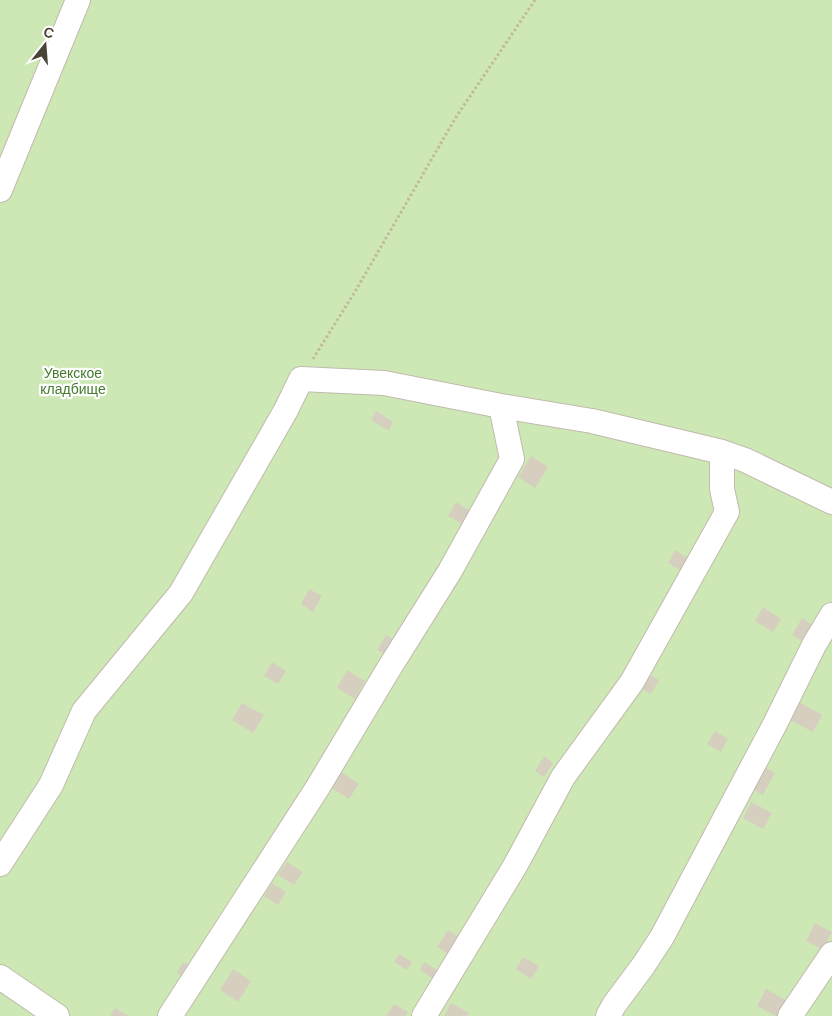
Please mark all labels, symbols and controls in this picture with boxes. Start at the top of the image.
north arrow [20,20,70,70]
text: С [42,23,56,42]
park label: Увекское кладбище [40,365,106,397]

